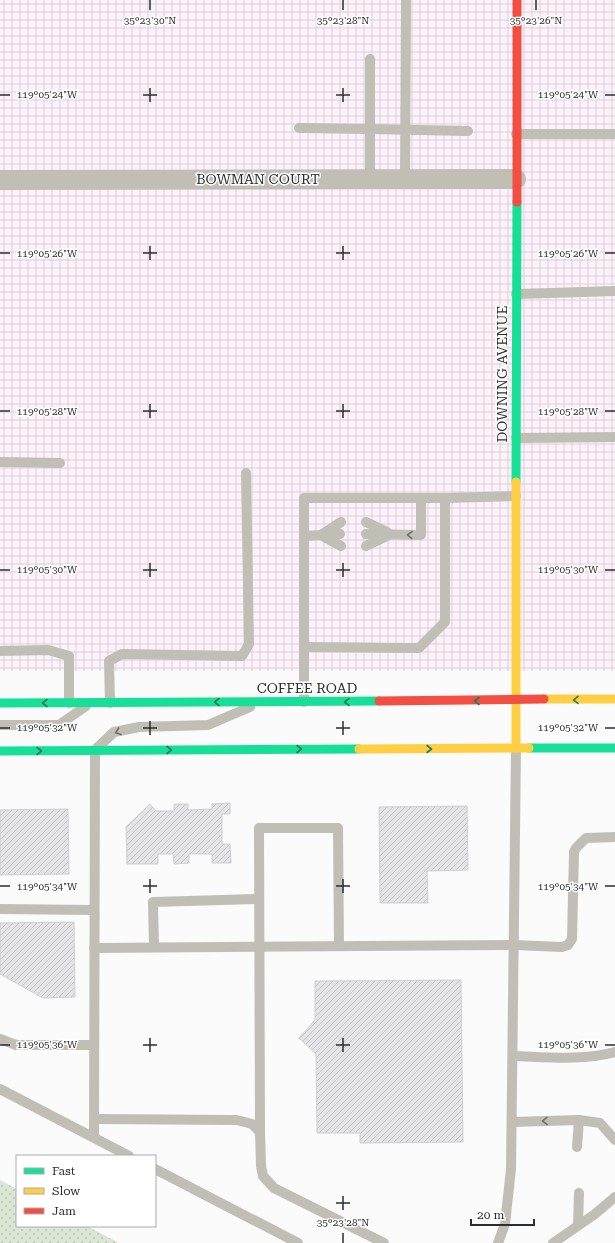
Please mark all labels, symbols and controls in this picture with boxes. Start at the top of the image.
text: 35°23'30"N [124,15,176,26]
text: 35°23'28"N [317,15,369,26]
text: 35°23'26"N [510,15,562,26]
text: 119°05'24"W [17,89,78,100]
text: 119°05'24"W [538,89,599,100]
street label: BOWMAN COURT [196,171,320,187]
text: 119°05'26"W [17,248,78,259]
text: 119°05'26"W [538,248,599,259]
street label: DOWNING AVENUE [494,305,510,443]
text: 119°05'28"W [17,406,78,417]
text: 119°05'28"W [538,406,599,417]
one-way arrow [407,530,413,539]
text: 119°05'30"W [17,564,78,575]
text: 119°05'30"W [538,564,599,575]
street label: COFFEE ROAD [257,680,357,696]
one-way arrow [573,696,579,704]
one-way arrow [474,697,480,705]
one-way arrow [214,698,220,706]
one-way arrow [344,698,350,706]
one-way arrow [42,699,48,707]
text: 119°05'32"W [17,722,78,733]
text: 119°05'32"W [538,722,599,733]
one-way arrow [114,728,121,736]
one-way arrow [296,745,302,754]
one-way arrow [426,745,432,753]
one-way arrow [166,746,172,754]
one-way arrow [36,747,42,755]
text: 119°05'34"W [17,881,78,892]
text: 119°05'34"W [538,881,599,892]
text: 119°05'36"W [17,1039,78,1050]
text: 119°05'36"W [538,1039,599,1050]
one-way arrow [542,1117,548,1125]
legend [16,1155,156,1227]
text: Fast [52,1164,76,1178]
text: Slow [52,1184,80,1198]
scale bar [471,1201,534,1227]
text: Jam [52,1204,76,1218]
text: 20 m [477,1208,504,1222]
text: 35°23'28"N [317,1217,369,1228]

